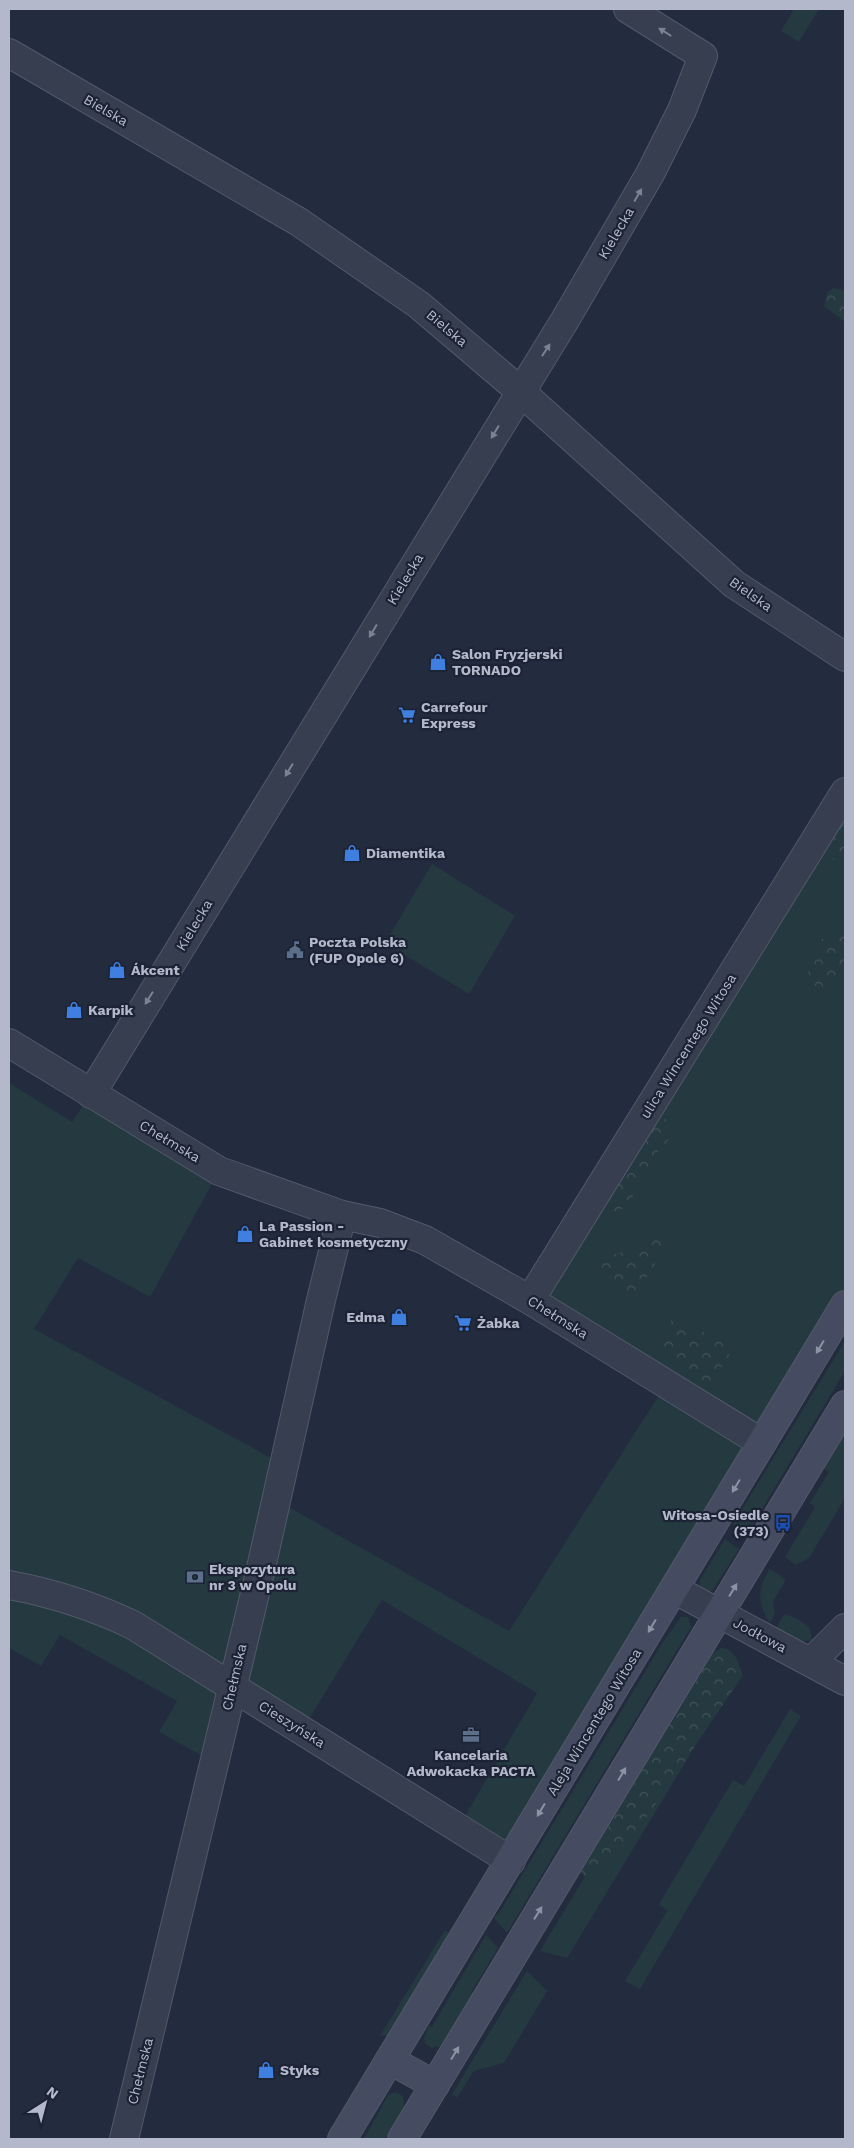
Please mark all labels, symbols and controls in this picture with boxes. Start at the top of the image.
one-way arrow [659,28,672,37]
street label: Bielska [81,91,131,129]
one-way arrow [634,188,643,202]
street label: Kielecka [595,204,637,262]
street label: Bielska [423,306,471,350]
one-way arrow [541,343,551,356]
one-way arrow [490,426,499,439]
street label: Kielecka [383,550,427,608]
street label: Bielska [727,574,775,614]
one-way arrow [369,624,378,637]
place label: Salon Fryzjerski TORNADO [452,646,563,678]
shop icon: Salon Fryzjerski TORNADO [428,652,448,672]
place label: Carrefour Express [421,699,487,731]
supermarket icon: Carrefour Express [397,705,417,725]
one-way arrow [284,763,293,776]
shop icon: Diamentika [342,843,362,863]
place label: Diamentika [366,845,446,861]
street label: Kielecka [172,896,216,954]
place label: Poczta Polska (FUP Opole 6) [309,934,407,966]
public building icon: Poczta Polska (FUP Opole 6) [285,940,305,960]
shop icon: Ákcent [107,960,127,980]
place label: Ákcent [131,962,180,978]
street label: ulica Wincentego Witosa [637,971,739,1121]
one-way arrow [145,991,154,1004]
shop icon: Karpik [64,1000,84,1020]
place label: Karpik [88,1002,134,1018]
street label: Chełmska [137,1117,203,1165]
place label: La Passion - Gabinet kosmetyczny [259,1218,408,1250]
shop icon: La Passion - Gabinet kosmetyczny [235,1224,255,1244]
street label: Chełmska [525,1292,591,1342]
shop icon: Edma [389,1307,409,1327]
place label: Edma [346,1309,386,1325]
supermarket icon: Żabka [453,1313,473,1333]
place label: Żabka [477,1315,520,1331]
one-way arrow [816,1341,825,1354]
one-way arrow [731,1480,740,1493]
place label: Witosa-Osiedle (373) [662,1507,769,1539]
bus stop icon: Witosa-Osiedle (373) [773,1513,793,1533]
place label: Ekspozytura nr 3 w Opolu [209,1561,297,1593]
bank icon: Ekspozytura nr 3 w Opolu [185,1567,205,1587]
one-way arrow [729,1584,738,1597]
street label: Jodłowa [731,1614,789,1656]
one-way arrow [648,1619,657,1632]
street label: Chełmska [219,1642,249,1712]
street label: Aleja Wincentego Witosa [544,1646,644,1798]
street label: Cieszyńska [256,1697,328,1751]
office icon: Kancelaria Adwokacka PACTA [461,1725,481,1745]
place label: Kancelaria Adwokacka PACTA [407,1747,536,1779]
one-way arrow [618,1768,627,1781]
one-way arrow [537,1803,546,1816]
one-way arrow [534,1907,543,1920]
street label: Chełmska [124,2036,156,2106]
one-way arrow [450,2046,459,2059]
shop icon: Styks [256,2060,276,2080]
place label: Styks [280,2062,320,2078]
north arrow [20,2078,70,2128]
text: N [44,2083,62,2102]

